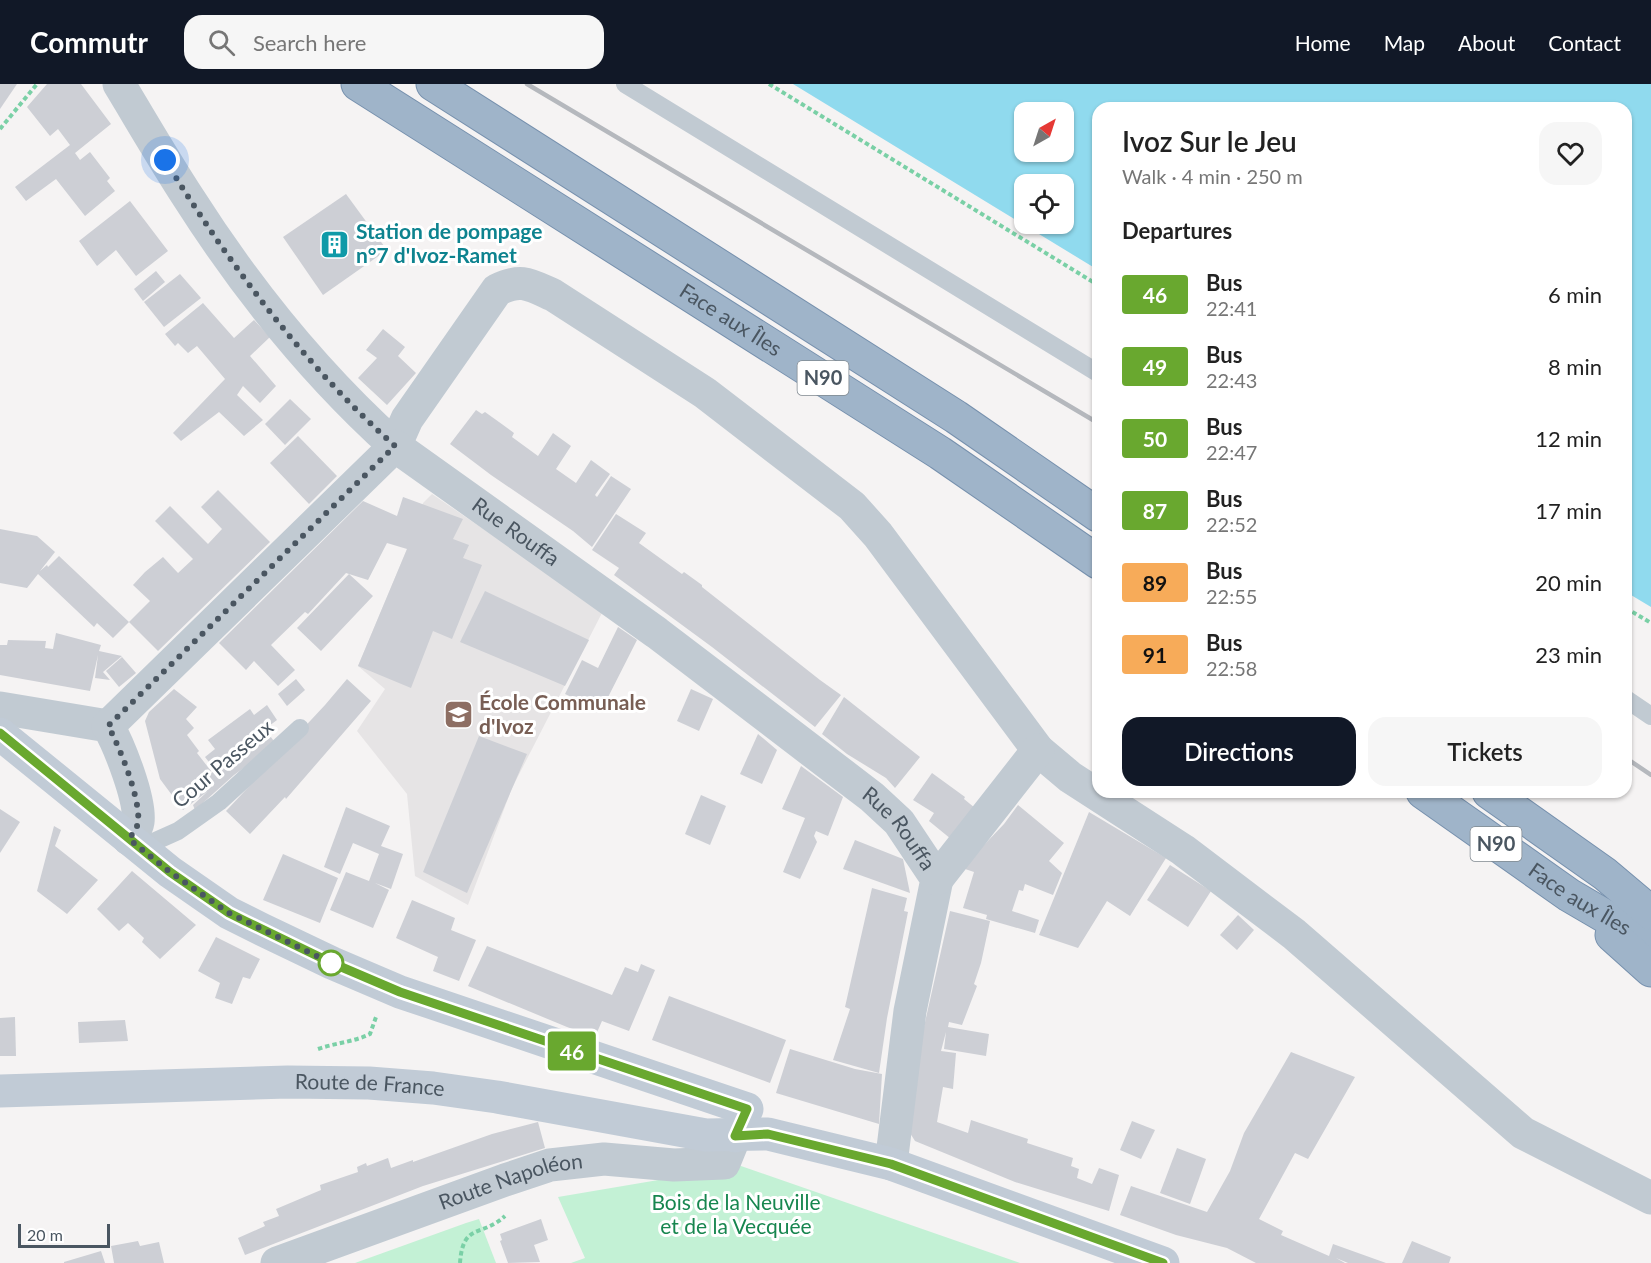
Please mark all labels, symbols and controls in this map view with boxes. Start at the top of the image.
search box [184,15,604,69]
text: Commutr [30,25,148,59]
icon: search [205,26,238,59]
text: Search here [253,29,366,56]
text: Home [1295,30,1351,55]
text: Map [1384,30,1425,55]
text: About [1458,30,1515,55]
text: Contact [1548,30,1621,55]
north arrow [1014,102,1074,162]
map controls [1014,102,1074,234]
button: heart [1539,122,1602,185]
text: Ivoz Sur le Jeu [1122,124,1297,158]
your location [150,145,180,175]
text: Walk · 4 min · 250 m [1122,164,1303,188]
button: locate [1014,174,1074,234]
text: Departures [1122,217,1232,244]
place label: Station de pompage n°7 d'Ivoz-Ramet [356,218,542,267]
building icon: Station de pompage n°7 d'Ivoz-Ramet [319,228,351,260]
text: Bus [1206,269,1242,296]
street label: Face aux Îles [676,277,787,361]
text: 6 min [1548,281,1602,308]
text: 46 [1143,282,1167,307]
text: 22:41 [1206,296,1257,320]
text: Bus [1206,341,1242,368]
text: 8 min [1548,353,1602,380]
text: 49 [1143,354,1167,379]
road number: N90 [798,361,848,395]
text: 22:43 [1206,368,1257,392]
text: Bus [1206,413,1242,440]
text: 12 min [1535,425,1602,452]
text: 50 [1143,426,1167,451]
text: 22:47 [1206,440,1257,464]
text: Bus [1206,485,1242,512]
street label: Rue Rouffa [468,491,565,570]
text: 17 min [1535,497,1602,524]
text: 87 [1143,498,1167,523]
text: 22:52 [1206,512,1257,536]
text: Bus [1206,557,1242,584]
text: 20 min [1535,569,1602,596]
text: 89 [1143,570,1167,595]
text: 22:55 [1206,584,1257,608]
text: Bus [1206,629,1242,656]
text: 23 min [1535,641,1602,668]
text: 91 [1143,642,1167,667]
text: 22:58 [1206,656,1257,680]
place label: École Communale d'Ivoz [479,689,646,738]
school or university icon: École Communale d'Ivoz [442,699,474,731]
street label: Cour Passeux [166,713,278,812]
button: Directions [1122,717,1356,786]
button: Tickets [1368,717,1602,786]
street label: Rue Rouffa [858,780,942,874]
road number: N90 [1470,827,1522,861]
street label: Face aux Îles [1524,857,1636,940]
unlabelled marker [318,950,344,976]
line badge: 46 [545,1032,599,1070]
text: 46 [560,1039,584,1064]
street label: Route de France [295,1068,446,1101]
street label: Route Napoléon [435,1147,584,1214]
park label: Bois de la Neuville et de la Vecquée [651,1189,821,1238]
scale bar [18,1221,110,1248]
text: 20 m [27,1225,63,1244]

